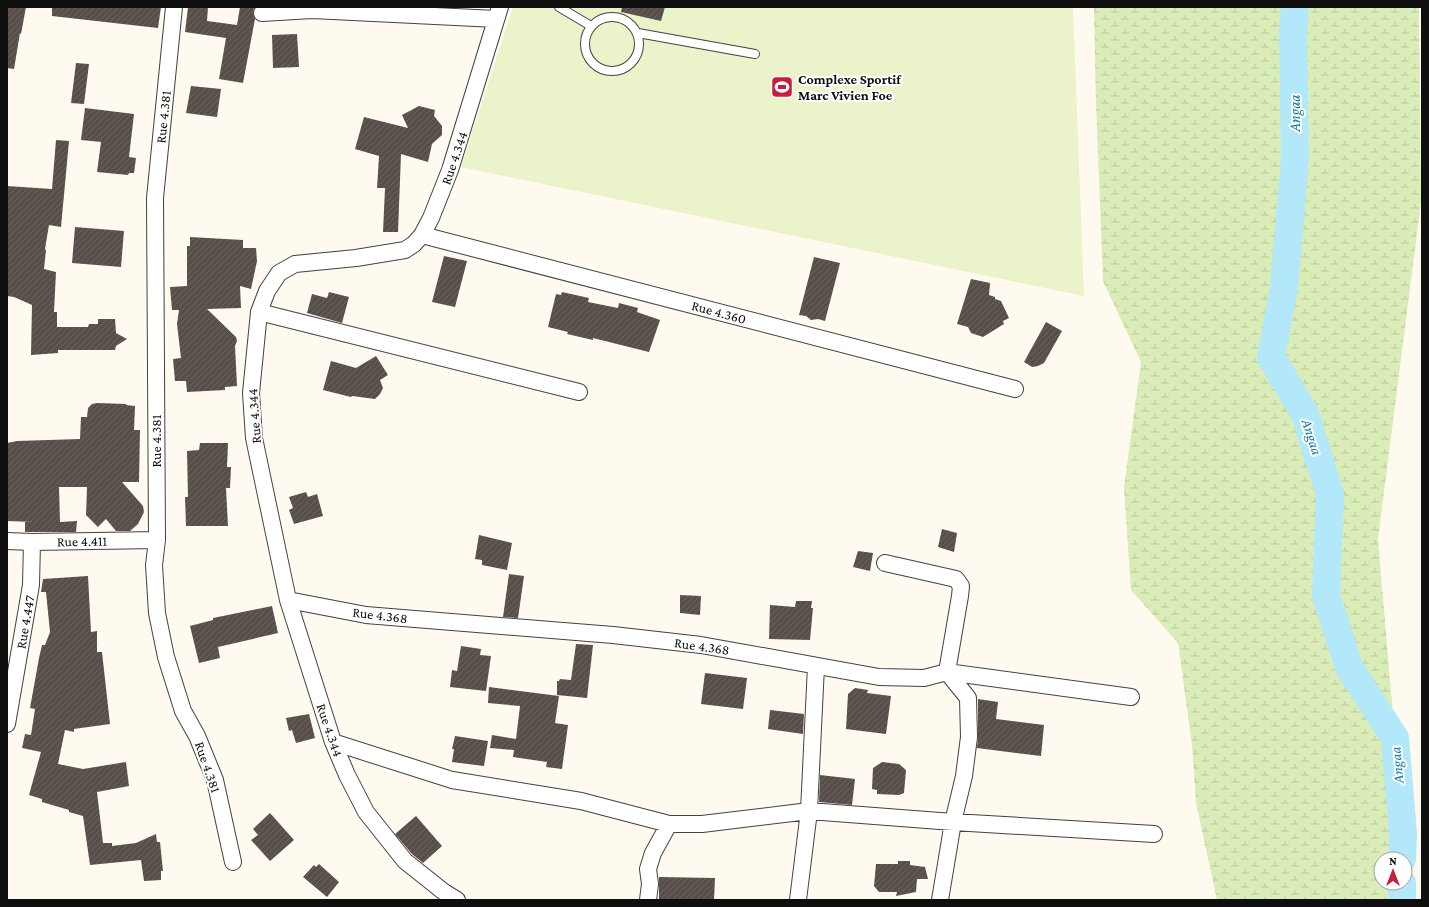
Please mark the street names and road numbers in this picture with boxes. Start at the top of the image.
street label: Rue 4.381 [152,89,174,144]
street label: Rue 4.344 [437,129,471,187]
street label: Rue 4.360 [690,297,748,327]
street label: Rue 4.344 [244,388,264,444]
street label: Rue 4.381 [148,414,164,467]
street label: Rue 4.411 [57,533,108,549]
street label: Rue 4.447 [12,593,38,650]
street label: Rue 4.368 [352,604,408,626]
street label: Rue 4.368 [673,634,731,658]
street label: Rue 4.344 [313,701,347,759]
street label: Rue 4.381 [192,739,224,795]

